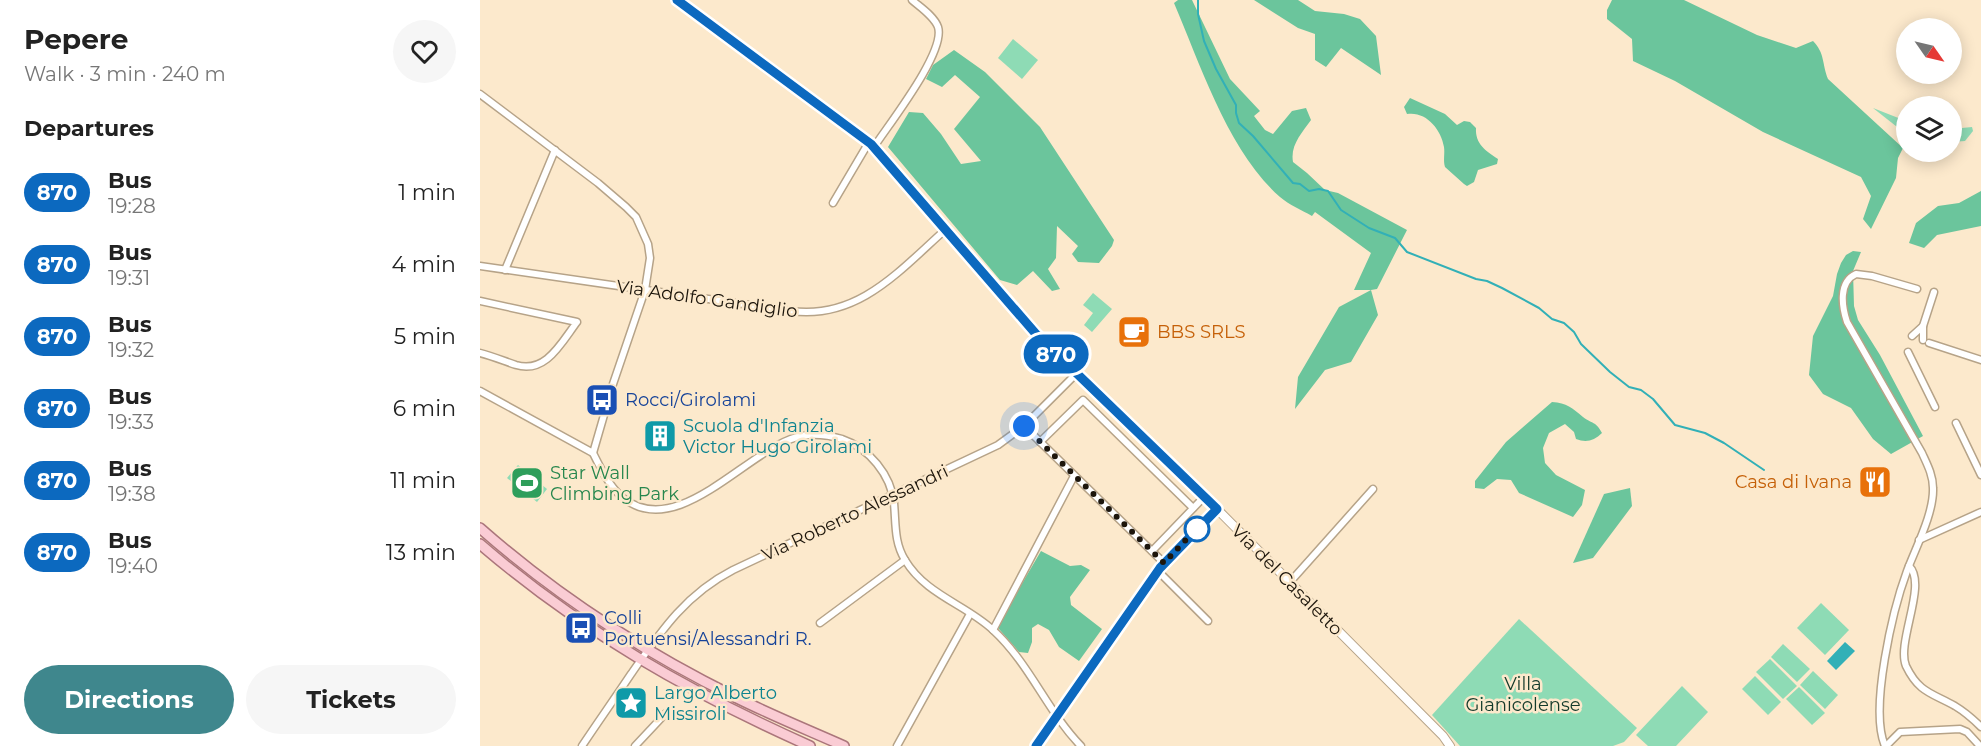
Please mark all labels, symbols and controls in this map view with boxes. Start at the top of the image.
north arrow [1896,18,1962,84]
map controls [1896,18,1962,162]
button: heart [393,20,456,83]
text: Pepere [24,22,128,56]
text: Walk · 3 min · 240 m [24,62,226,86]
button: layers [1896,96,1962,162]
text: Departures [24,115,154,142]
text: Bus [108,167,152,194]
text: 1 min [398,179,456,206]
text: 870 [37,180,77,205]
text: 19:28 [108,194,156,218]
text: Bus [108,239,152,266]
text: 4 min [392,251,456,278]
text: 870 [37,252,77,277]
text: 19:31 [108,266,150,290]
street label: Via Adolfo Gandiglio [615,275,799,323]
text: Bus [108,311,152,338]
cafe icon: BBS SRLS [1116,314,1152,350]
place label: BBS SRLS [1157,321,1246,343]
text: 5 min [394,323,456,350]
text: 870 [37,324,77,349]
line badge: 870 [1022,334,1090,374]
text: 19:32 [108,338,154,362]
text: 870 [1036,342,1076,367]
bus stop icon: Rocci/Girolami [584,382,620,418]
text: Bus [108,383,152,410]
place label: Rocci/Girolami [625,389,756,411]
text: 6 min [393,395,456,422]
text: 870 [37,396,77,421]
text: 19:33 [108,410,154,434]
your location [1009,411,1039,441]
place label: Scuola d'Infanzia Victor Hugo Girolami [683,415,872,458]
building icon: Scuola d'Infanzia Victor Hugo Girolami [642,418,678,454]
text: Bus [108,455,152,482]
street label: Via Roberto Alessandri [758,460,952,566]
place label: Star Wall Climbing Park [550,462,679,505]
restaurant icon: Casa di Ivana [1857,464,1893,500]
sports icon: Star Wall Climbing Park [509,465,545,501]
text: 11 min [390,467,456,494]
text: 870 [37,468,77,493]
place label: Casa di Ivana [1735,471,1852,493]
text: 19:38 [108,482,156,506]
unlabelled marker [1184,516,1210,542]
street label: Via del Casaletto [1227,520,1347,640]
text: Bus [108,527,152,554]
text: 13 min [386,539,456,566]
text: 870 [37,540,77,565]
text: 19:40 [108,554,158,578]
place label: Colli Portuensi/Alessandri R. [604,607,812,650]
bus stop icon: Colli Portuensi/Alessandri R. [563,610,599,646]
button: Directions [24,665,234,734]
button: Tickets [246,665,456,734]
park label: Villa Gianicolense [1465,673,1581,716]
place label: Largo Alberto Missiroli [654,682,777,725]
place icon: Largo Alberto Missiroli [613,685,649,721]

